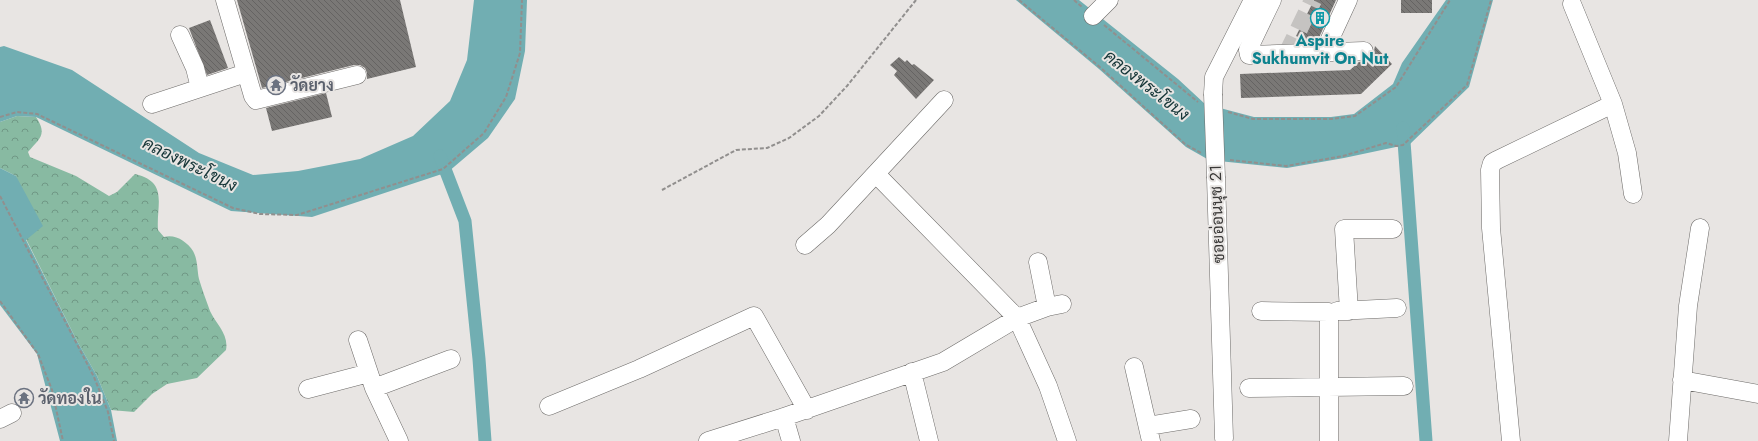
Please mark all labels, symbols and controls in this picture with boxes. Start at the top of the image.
building icon: Aspire Sukhumvit On Nut [1309,7,1331,29]
place label: Aspire Sukhumvit On Nut [1252,29,1389,70]
water label: คลองพระโขนง [1099,44,1195,126]
temple icon: วัดยาง [265,74,287,96]
place label: วัดยาง [290,74,334,97]
water label: คลองพระโขนง [139,131,242,197]
street label: ซอยอ่อนนุช 21 [1204,164,1230,264]
temple icon: วัดทองใน [13,387,35,409]
place label: วัดทองใน [38,387,102,410]

